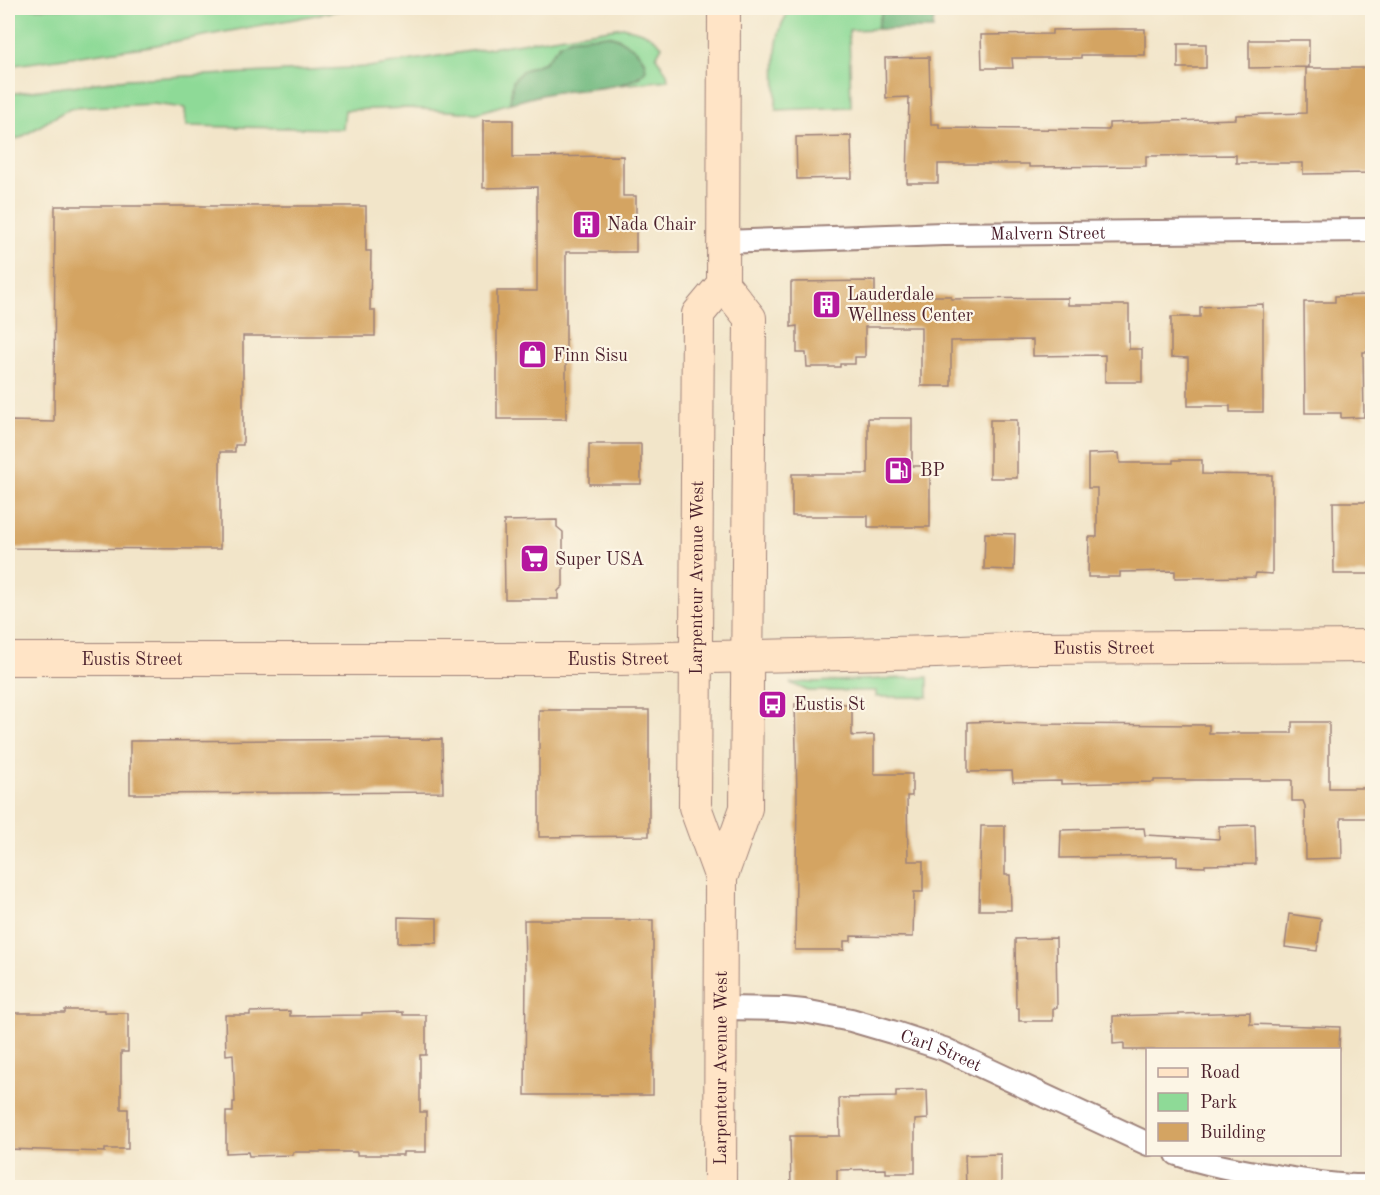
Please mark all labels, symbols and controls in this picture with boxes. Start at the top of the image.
building icon: Nada Chair [570,208,602,240]
place label: Nada Chair [607,216,697,234]
street label: Malvern Street [990,224,1106,244]
place label: Lauderdale Wellness Center [847,286,974,325]
building icon: Lauderdale Wellness Center [810,288,842,320]
shop icon: Finn Sisu [516,339,548,371]
place label: Finn Sisu [553,347,628,365]
fuel station icon: BP [883,454,915,486]
place label: BP [920,462,945,480]
street label: Larpenteur Avenue West [688,480,707,675]
supermarket icon: Super USA [518,543,550,575]
place label: Super USA [555,551,645,569]
street label: Eustis Street [1053,639,1155,658]
street label: Eustis Street [567,650,669,669]
street label: Eustis Street [81,651,183,669]
bus stop icon: Eustis St [757,688,789,720]
place label: Eustis St [794,696,865,714]
street label: Larpenteur Avenue West [712,971,731,1165]
street label: Carl Street [898,1027,984,1075]
legend [1146,1048,1341,1156]
text: Road [1200,1064,1240,1082]
text: Park [1200,1094,1237,1112]
text: Building [1200,1124,1266,1142]

